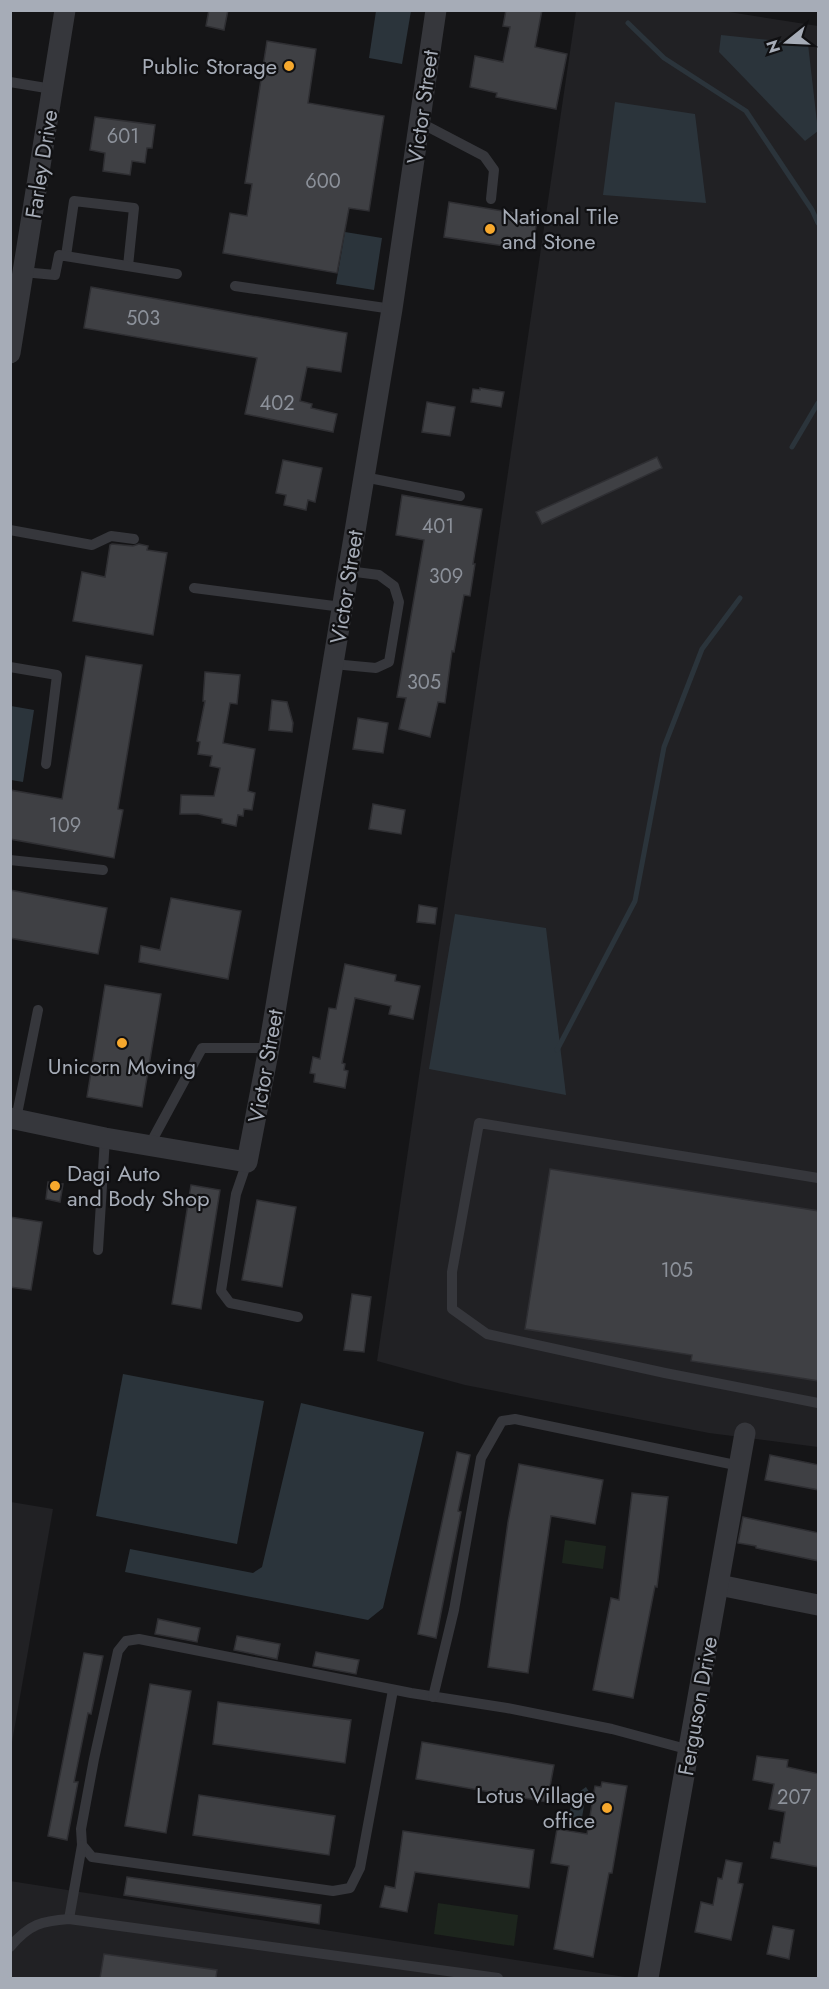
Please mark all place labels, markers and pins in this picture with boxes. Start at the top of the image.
place label: Public Storage [142,50,277,82]
marker: Public Storage [282,59,296,73]
place label: National Tile and Stone [502,200,619,257]
marker: National Tile and Stone [483,222,497,236]
marker: Unicorn Moving [115,1036,129,1050]
place label: Unicorn Moving [48,1050,196,1082]
place label: Dagi Auto and Body Shop [67,1157,210,1214]
marker: Dagi Auto and Body Shop [48,1179,62,1193]
place label: Lotus Village office [476,1779,595,1836]
marker: Lotus Village office [600,1801,614,1815]

